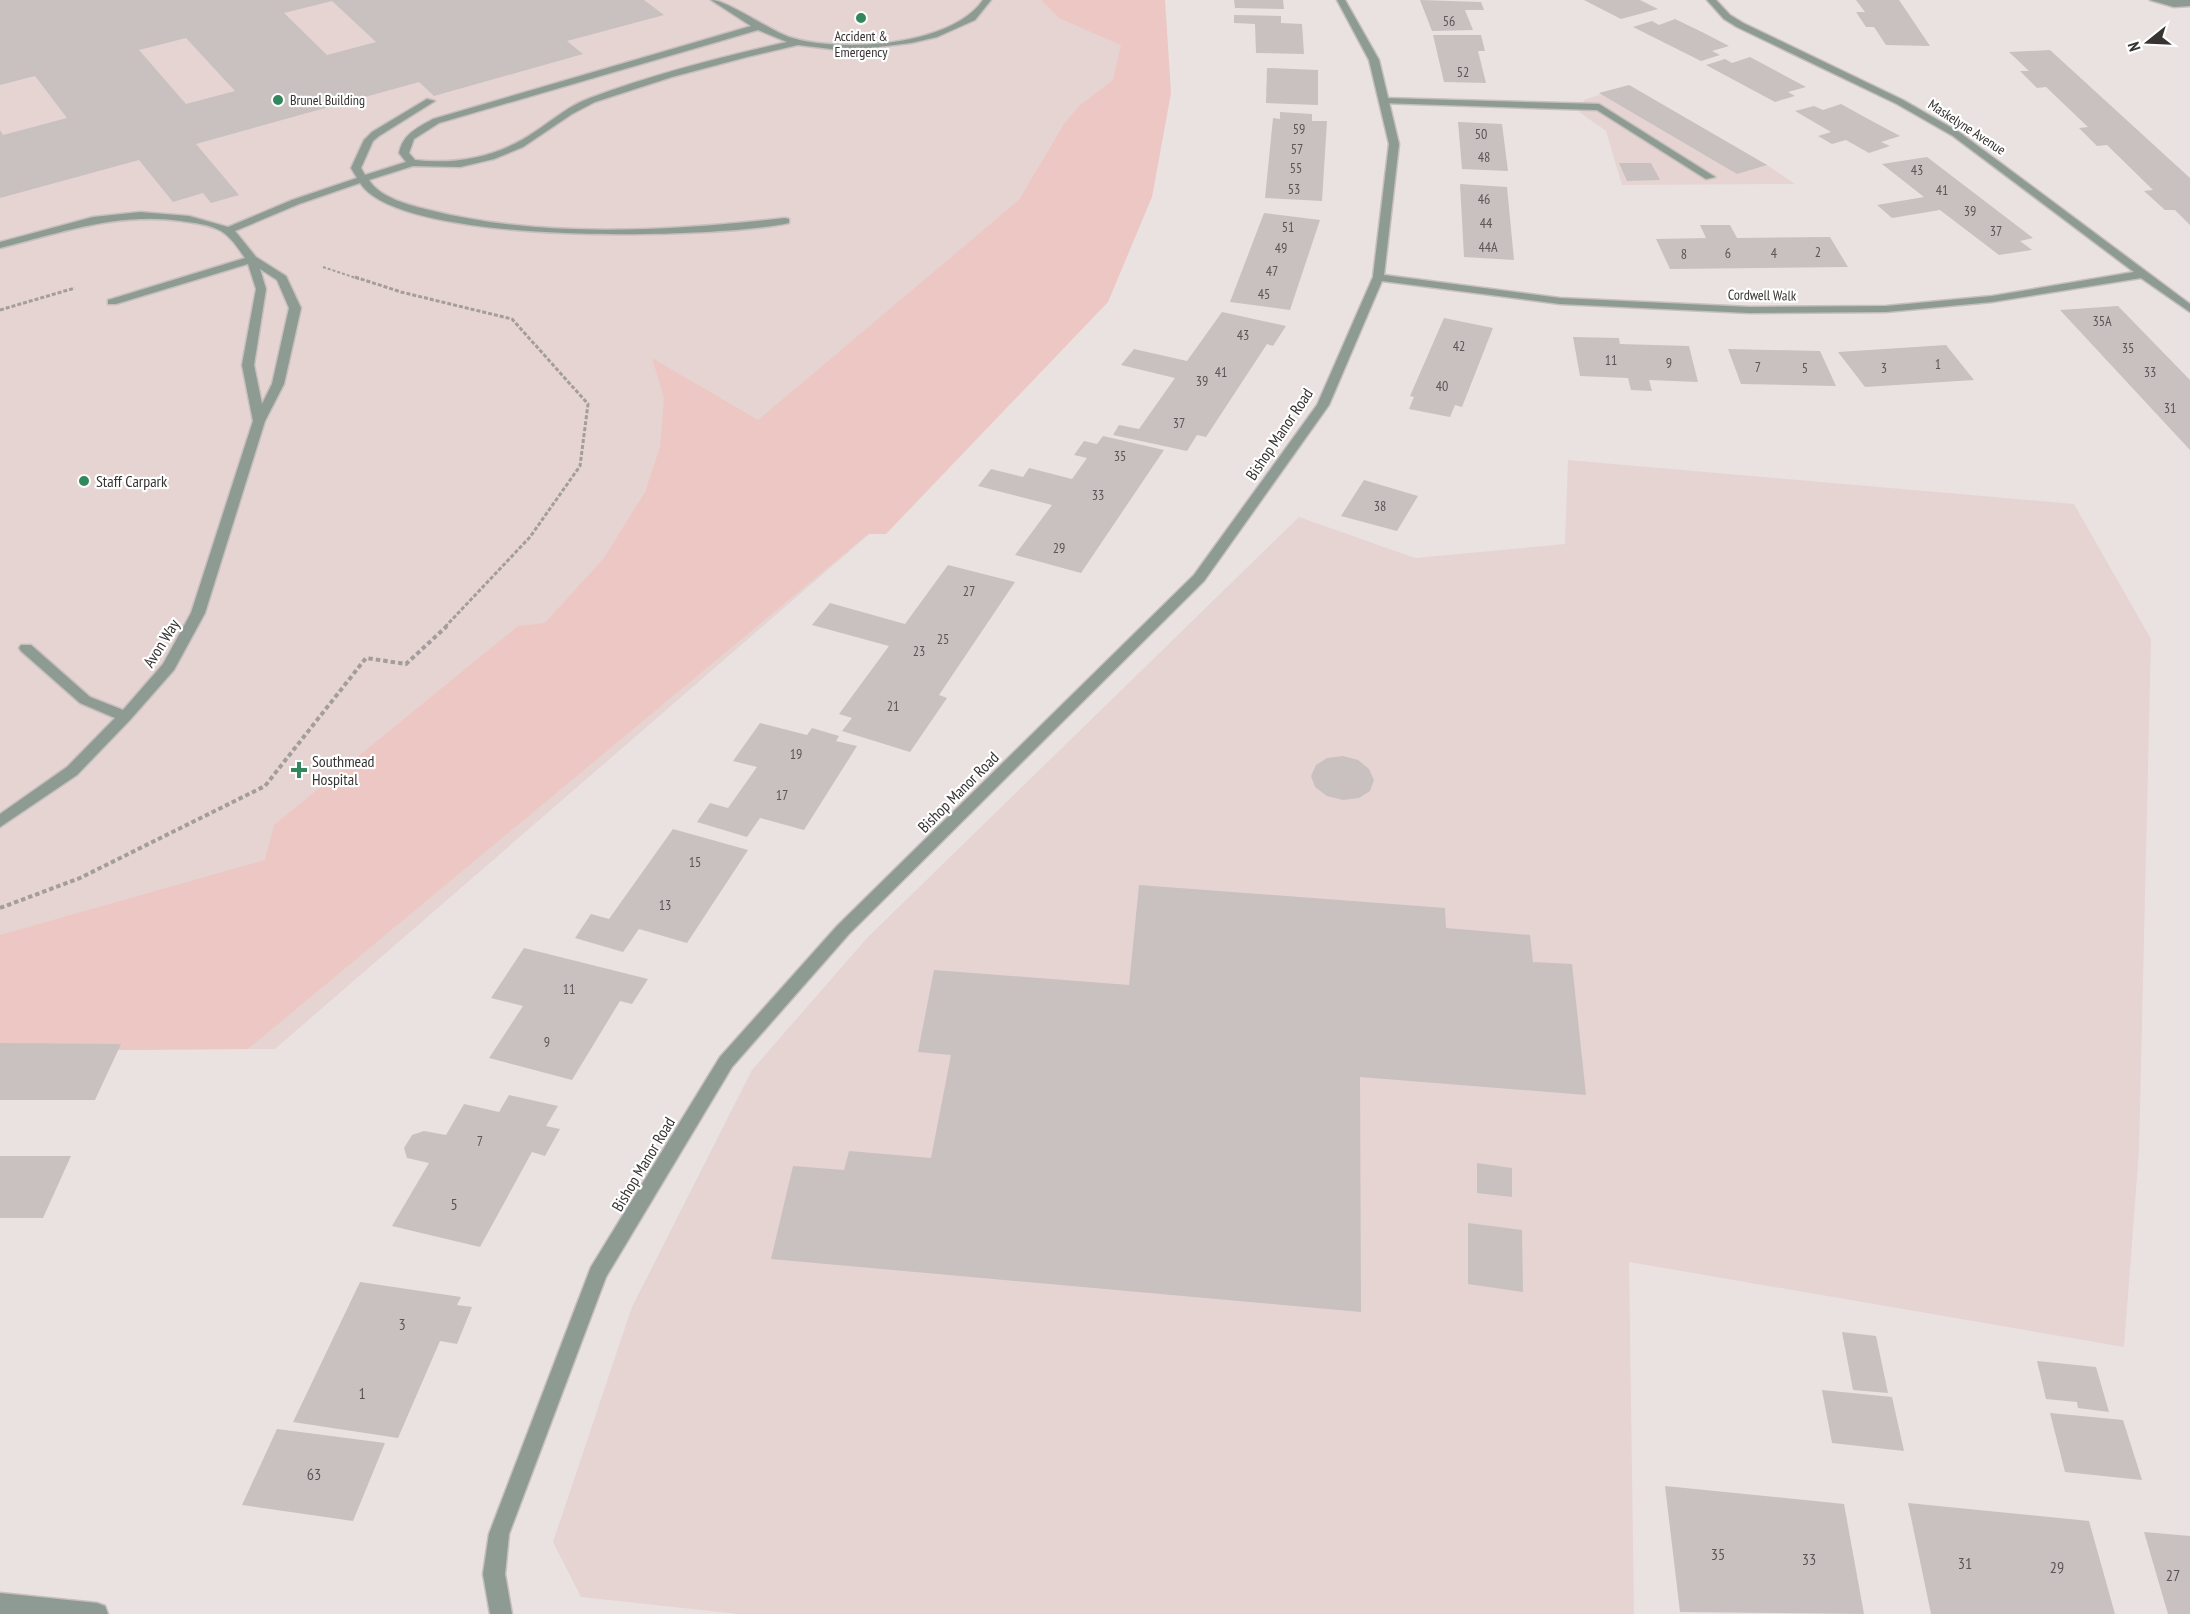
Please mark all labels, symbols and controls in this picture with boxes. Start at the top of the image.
marker: Accident & Emergency [854,11,868,25]
house number: 56 [1443,12,1455,30]
north arrow [2118,12,2178,72]
place label: Accident & Emergency [834,27,888,61]
text: N [2123,39,2145,54]
house number: 52 [1457,63,1469,81]
place label: Brunel Building [290,91,365,109]
marker: Brunel Building [271,93,285,107]
street label: Maskelyne Avenue [1925,95,2009,159]
house number: 59 [1293,120,1305,138]
house number: 50 [1475,125,1487,143]
house number: 57 [1291,140,1303,158]
house number: 48 [1478,148,1490,166]
house number: 55 [1290,159,1302,177]
house number: 43 [1911,161,1923,179]
house number: 53 [1288,180,1300,198]
house number: 41 [1936,181,1948,199]
house number: 46 [1478,190,1490,208]
house number: 39 [1964,202,1976,220]
house number: 44 [1480,214,1493,232]
house number: 51 [1282,218,1294,236]
house number: 37 [1990,222,2002,240]
house number: 44A [1478,238,1498,256]
house number: 49 [1275,239,1287,257]
house number: 2 [1815,243,1821,261]
house number: 6 [1725,244,1731,262]
house number: 4 [1771,244,1778,262]
house number: 8 [1681,245,1687,263]
house number: 47 [1266,262,1278,280]
house number: 45 [1258,285,1270,303]
street label: Cordwell Walk [1728,285,1797,305]
house number: 35A [2092,312,2112,330]
house number: 43 [1237,326,1249,344]
house number: 42 [1453,337,1465,355]
house number: 35 [2122,339,2134,357]
house number: 11 [1605,351,1617,369]
house number: 9 [1666,354,1672,372]
house number: 1 [1935,355,1941,373]
house number: 7 [1755,358,1761,376]
house number: 5 [1802,359,1808,377]
house number: 3 [1881,359,1887,377]
house number: 41 [1215,363,1227,381]
house number: 33 [2144,363,2156,381]
house number: 39 [1196,372,1208,390]
house number: 40 [1436,377,1448,395]
street label: Bishop Manor Road [1241,384,1317,484]
house number: 31 [2164,399,2176,417]
house number: 37 [1173,414,1185,432]
house number: 35 [1114,447,1126,465]
place label: Staff Carpark [96,471,168,491]
marker: Staff Carpark [77,474,91,488]
house number: 33 [1092,486,1104,504]
house number: 38 [1374,497,1386,515]
house number: 29 [1053,539,1065,557]
house number: 27 [963,582,975,600]
street label: Avon Way [138,615,184,671]
house number: 25 [937,630,949,648]
house number: 23 [913,642,925,660]
house number: 21 [887,697,899,715]
house number: 19 [790,745,802,763]
street label: Bishop Manor Road [913,747,1003,837]
place label: Southmead Hospital [312,751,375,789]
marker: Southmead Hospital [290,761,308,779]
house number: 17 [776,786,788,804]
house number: 15 [689,853,701,871]
house number: 13 [659,896,671,914]
house number: 11 [563,980,575,998]
house number: 9 [544,1033,550,1051]
street label: Bishop Manor Road [607,1113,679,1215]
house number: 7 [477,1132,483,1150]
house number: 5 [450,1194,458,1214]
house number: 3 [398,1314,406,1334]
house number: 1 [358,1383,366,1403]
house number: 63 [307,1464,321,1484]
house number: 35 [1711,1544,1725,1564]
house number: 33 [1802,1549,1816,1569]
house number: 31 [1958,1553,1972,1573]
house number: 29 [2050,1557,2064,1577]
house number: 27 [2166,1565,2180,1585]

